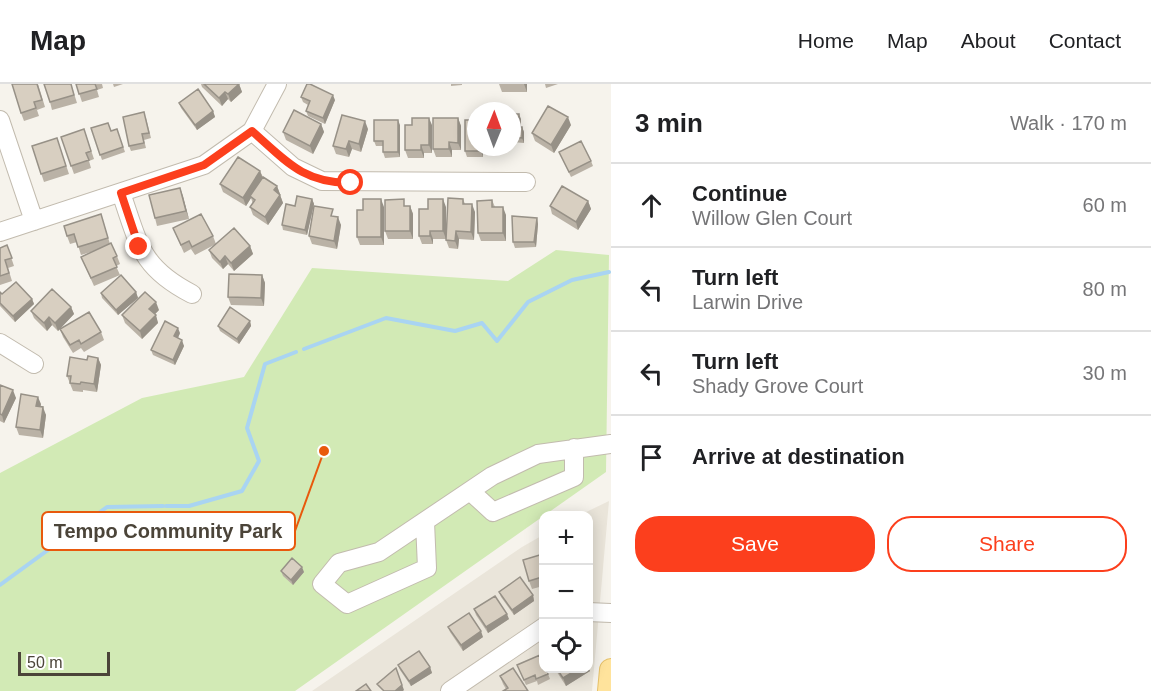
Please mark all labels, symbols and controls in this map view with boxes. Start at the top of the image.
text: Map [30,25,86,56]
text: Home [798,29,854,52]
text: Map [887,29,928,52]
text: About [961,29,1016,52]
text: Contact [1049,29,1121,52]
north arrow [467,102,521,156]
text: 3 min [635,108,703,138]
text: Walk · 170 m [1010,112,1127,134]
route start [337,169,363,195]
text: Continue [692,181,787,206]
icon: ahead [635,189,668,222]
text: 60 m [1083,194,1127,216]
text: Willow Glen Court [692,207,852,229]
route end [125,233,151,259]
text: Turn left [692,265,778,290]
icon: left [635,273,668,306]
text: 80 m [1083,278,1127,300]
text: Larwin Drive [692,291,803,313]
text: Turn left [692,349,778,374]
icon: left [635,357,668,390]
text: 30 m [1083,362,1127,384]
text: Shady Grove Court [692,375,863,397]
icon: arrive [635,441,668,474]
text: Arrive at destination [692,444,905,469]
map controls [539,511,593,673]
button: + [539,511,593,565]
callout: Tempo Community Park [42,512,295,550]
button: Save [635,516,875,572]
button: Share [887,516,1127,572]
text: Tempo Community Park [54,520,283,542]
button: − [539,565,593,619]
button: locate [539,619,593,673]
scale bar [18,649,110,676]
text: 50 m [27,654,63,671]

